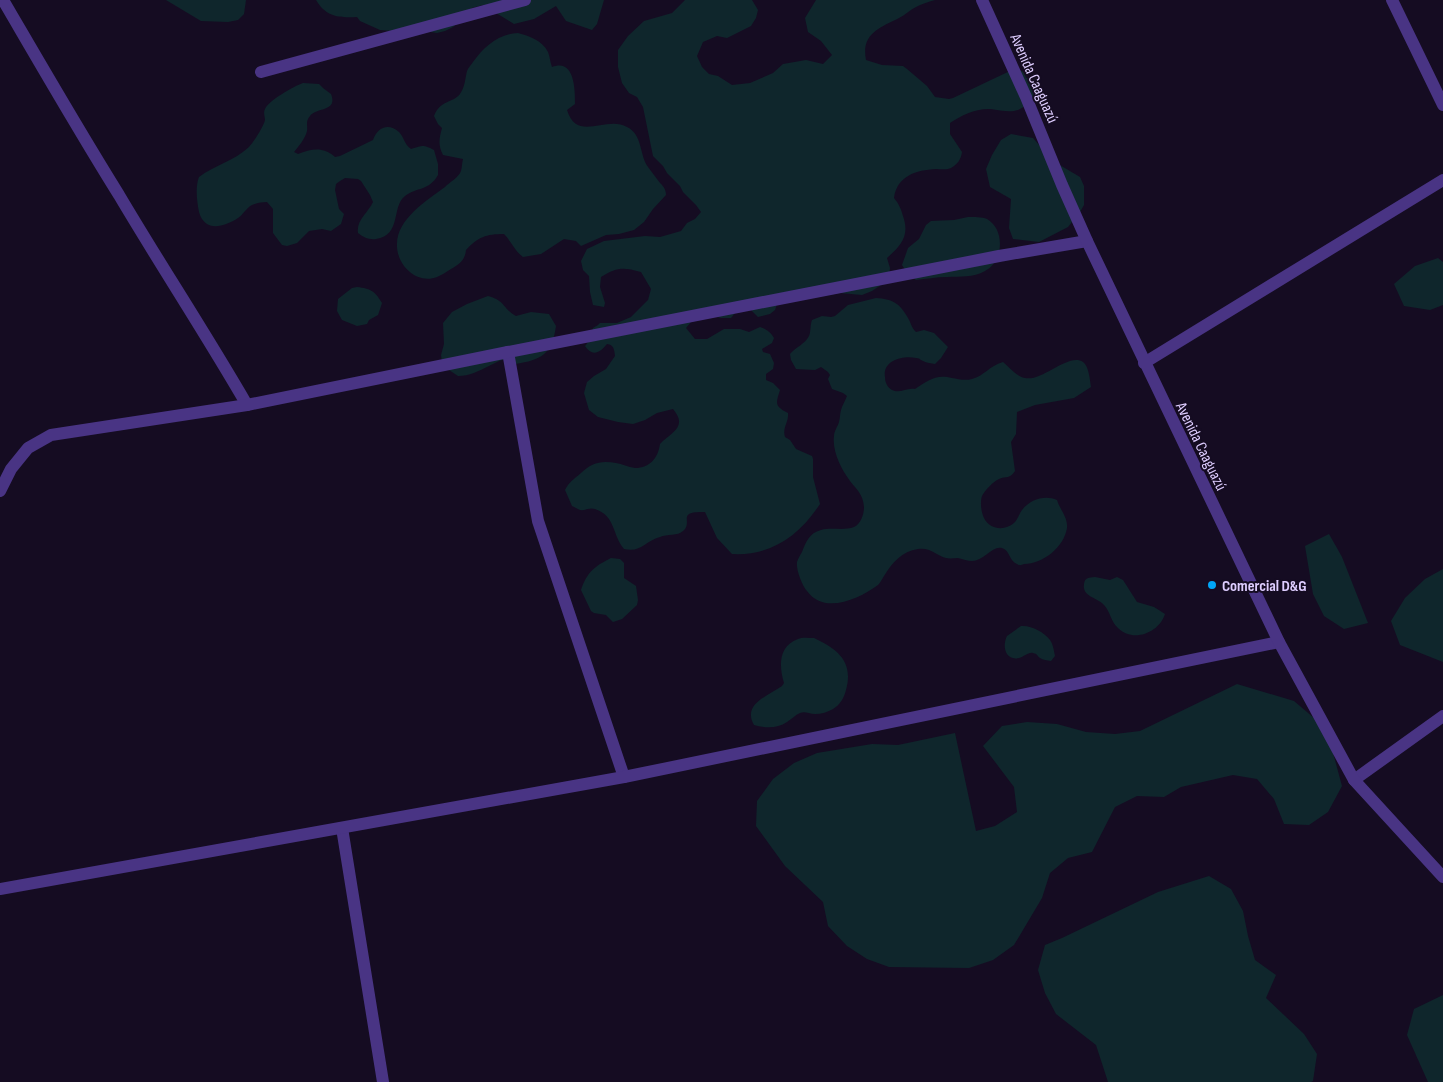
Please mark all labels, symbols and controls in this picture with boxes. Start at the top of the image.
street label: Avenida Caaguazú [1005,30,1062,126]
street label: Avenida Caaguazú [1171,399,1230,494]
place label: Comercial D&G [1222,577,1307,596]
marker: Comercial D&G [1206,579,1218,591]

